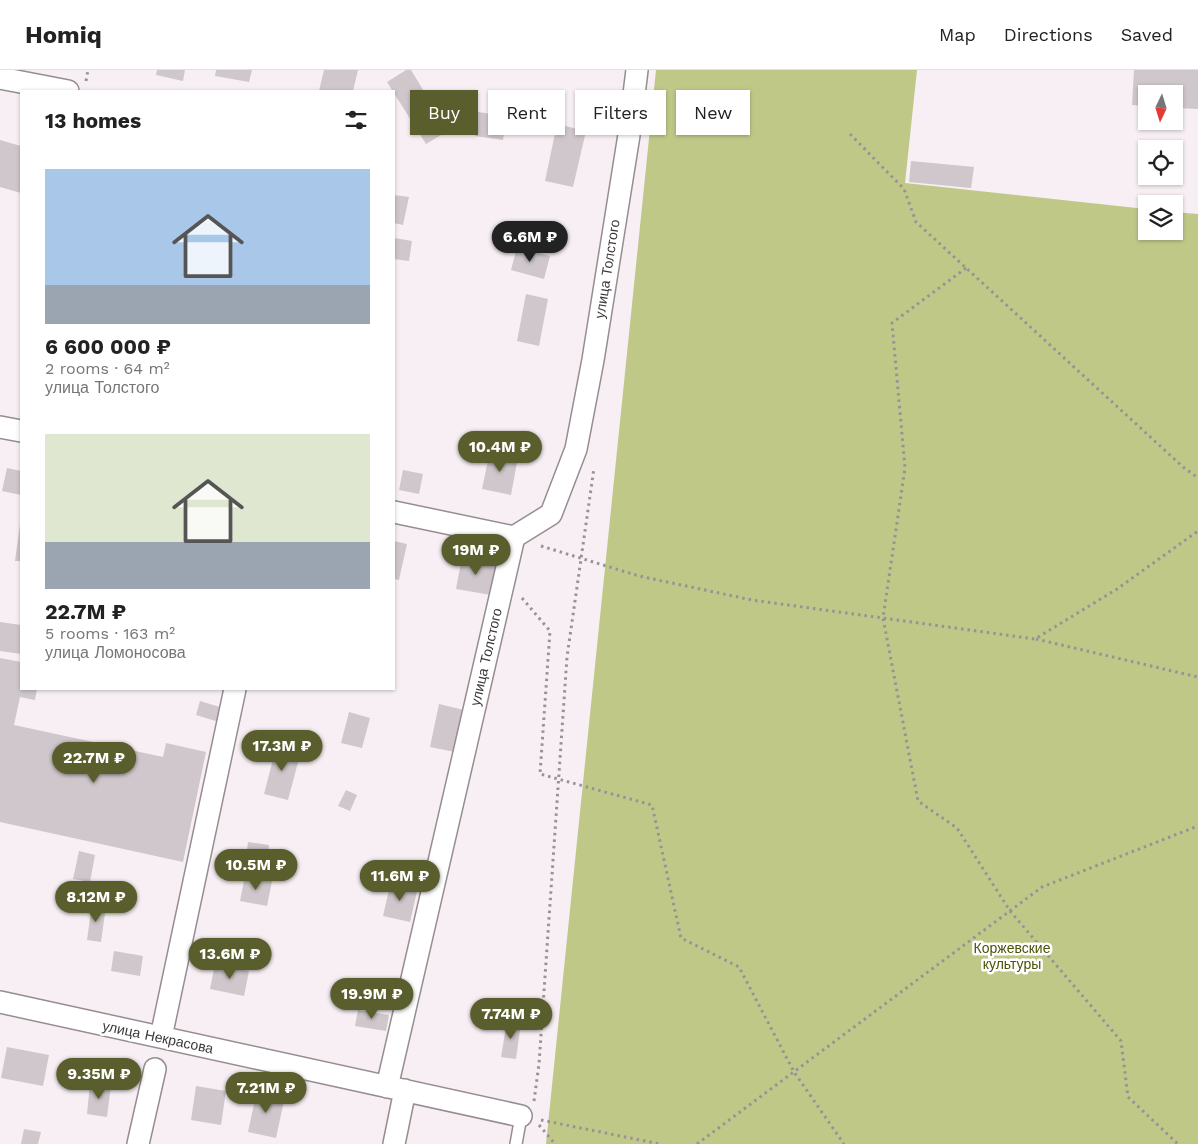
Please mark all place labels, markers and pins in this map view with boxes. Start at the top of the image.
pin: 6.6M ₽ [489,220,571,263]
pin: 10.4M ₽ [454,430,546,473]
pin: 19M ₽ [441,534,511,576]
pin: 17.3M ₽ [236,730,328,772]
pin: 22.7M ₽ [48,742,140,784]
pin: 10.5M ₽ [210,848,302,891]
pin: 11.6M ₽ [354,860,446,902]
pin: 8.12M ₽ [50,880,142,923]
pin: 13.6M ₽ [184,938,276,980]
pin: 19.9M ₽ [326,978,418,1020]
pin: 7.74M ₽ [465,998,557,1040]
pin: 9.35M ₽ [53,1058,145,1100]
pin: 7.21M ₽ [220,1072,312,1114]

